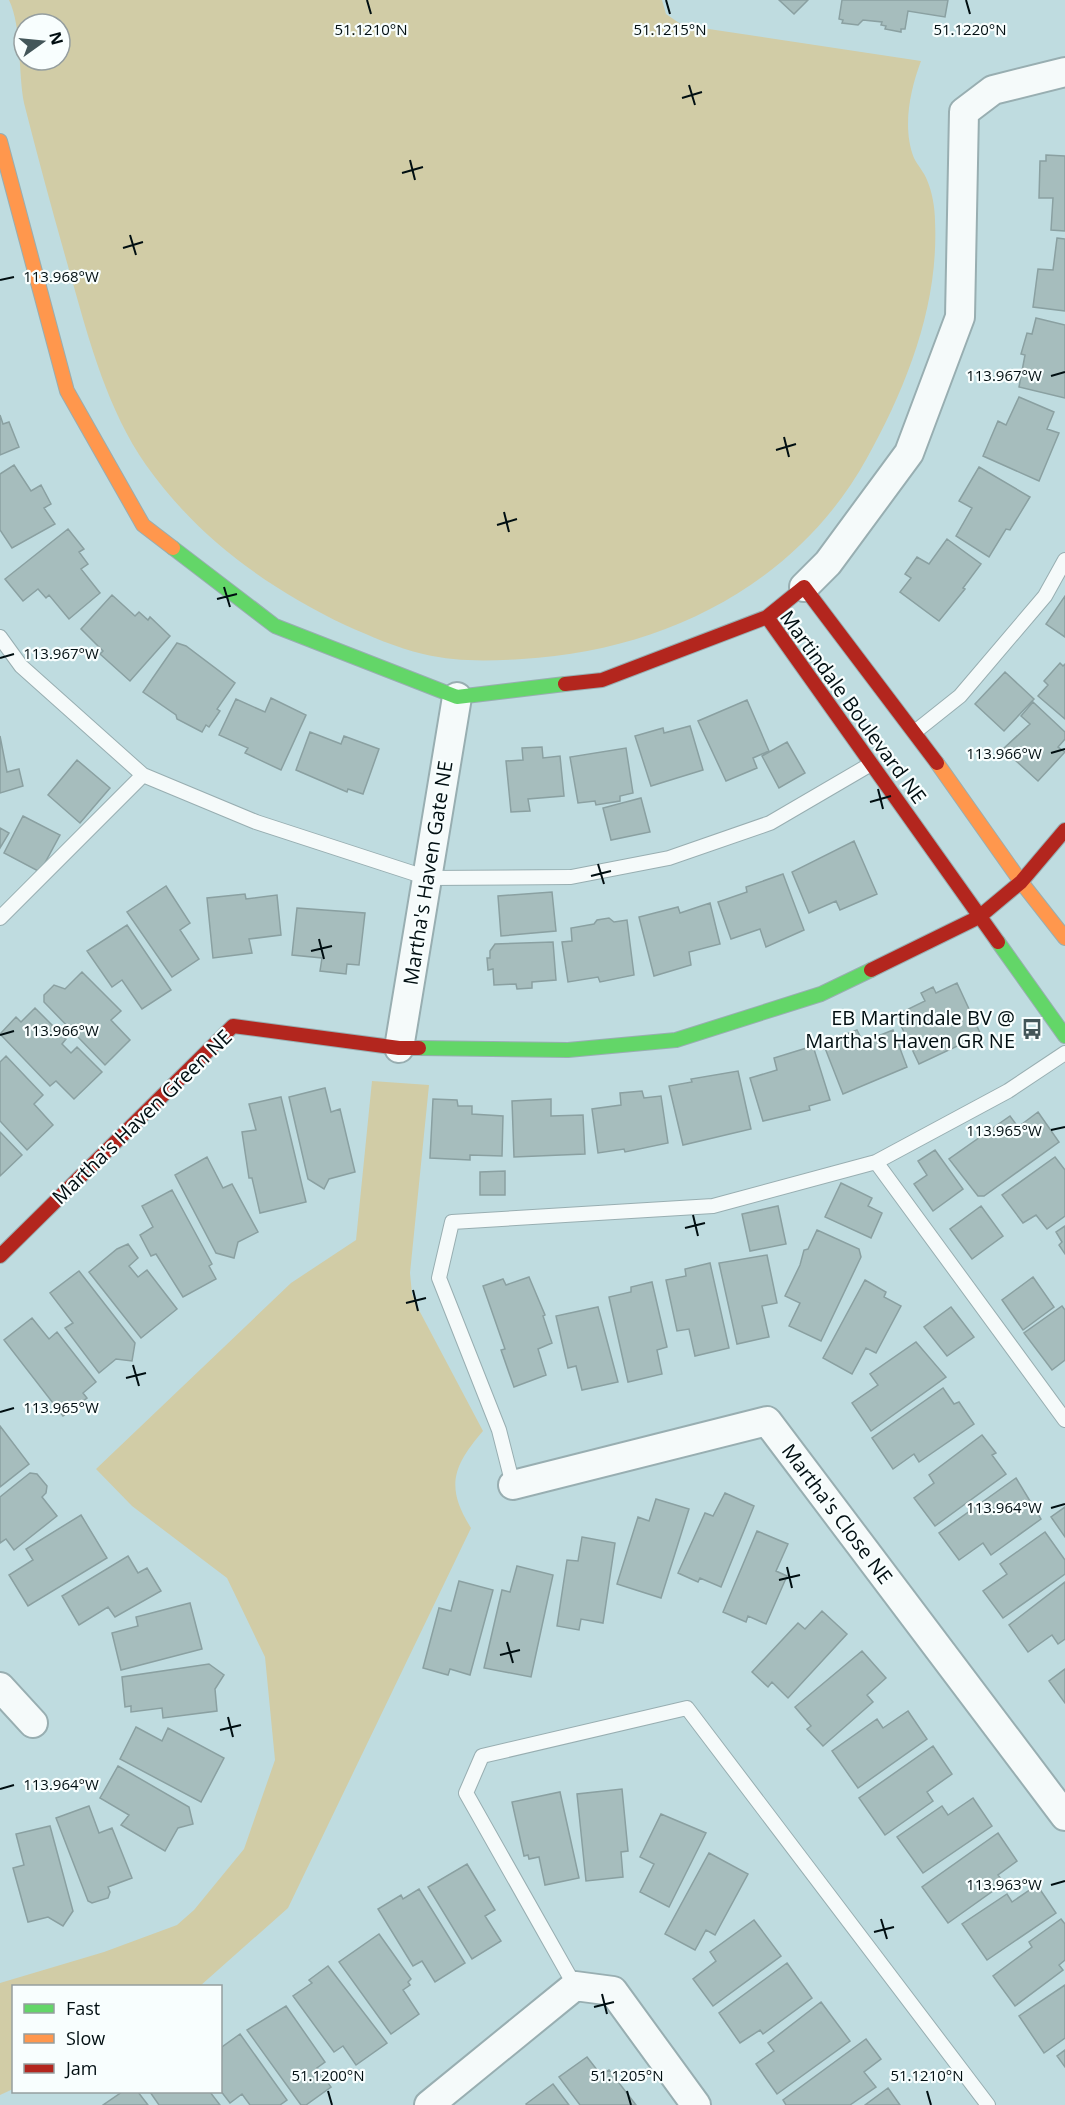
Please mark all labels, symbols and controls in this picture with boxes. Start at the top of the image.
north arrow [12,12,72,72]
text: 51.1210°N [334,19,408,39]
text: 51.1215°N [633,19,707,39]
text: 51.1220°N [933,19,1007,39]
text: N [44,29,69,47]
text: 113.968°W [23,266,99,286]
text: 113.967°W [966,365,1042,385]
street label: Martindale Boulevard NE [774,605,933,809]
text: 113.967°W [23,643,99,663]
text: 113.966°W [966,743,1042,763]
street label: Martha's Haven Gate NE [396,759,459,987]
place label: EB Martindale BV @ Martha's Haven GR NE [805,1004,1015,1054]
bus stop icon: EB Martindale BV @ Martha's Haven GR NE [1020,1017,1044,1041]
text: 113.966°W [23,1020,99,1040]
street label: Martha's Haven Green NE [46,1023,237,1210]
text: 113.965°W [966,1120,1042,1140]
text: 113.965°W [23,1397,99,1417]
street label: Martha's Close NE [776,1438,899,1589]
text: 113.964°W [966,1497,1042,1517]
text: 113.964°W [23,1774,99,1794]
text: 113.963°W [966,1874,1042,1894]
legend [12,1985,222,2093]
text: Fast [66,1996,100,2020]
text: Slow [66,2026,105,2050]
text: Jam [64,2056,98,2080]
text: 51.1200°N [291,2065,365,2085]
text: 51.1205°N [590,2065,664,2085]
text: 51.1210°N [890,2065,964,2085]

